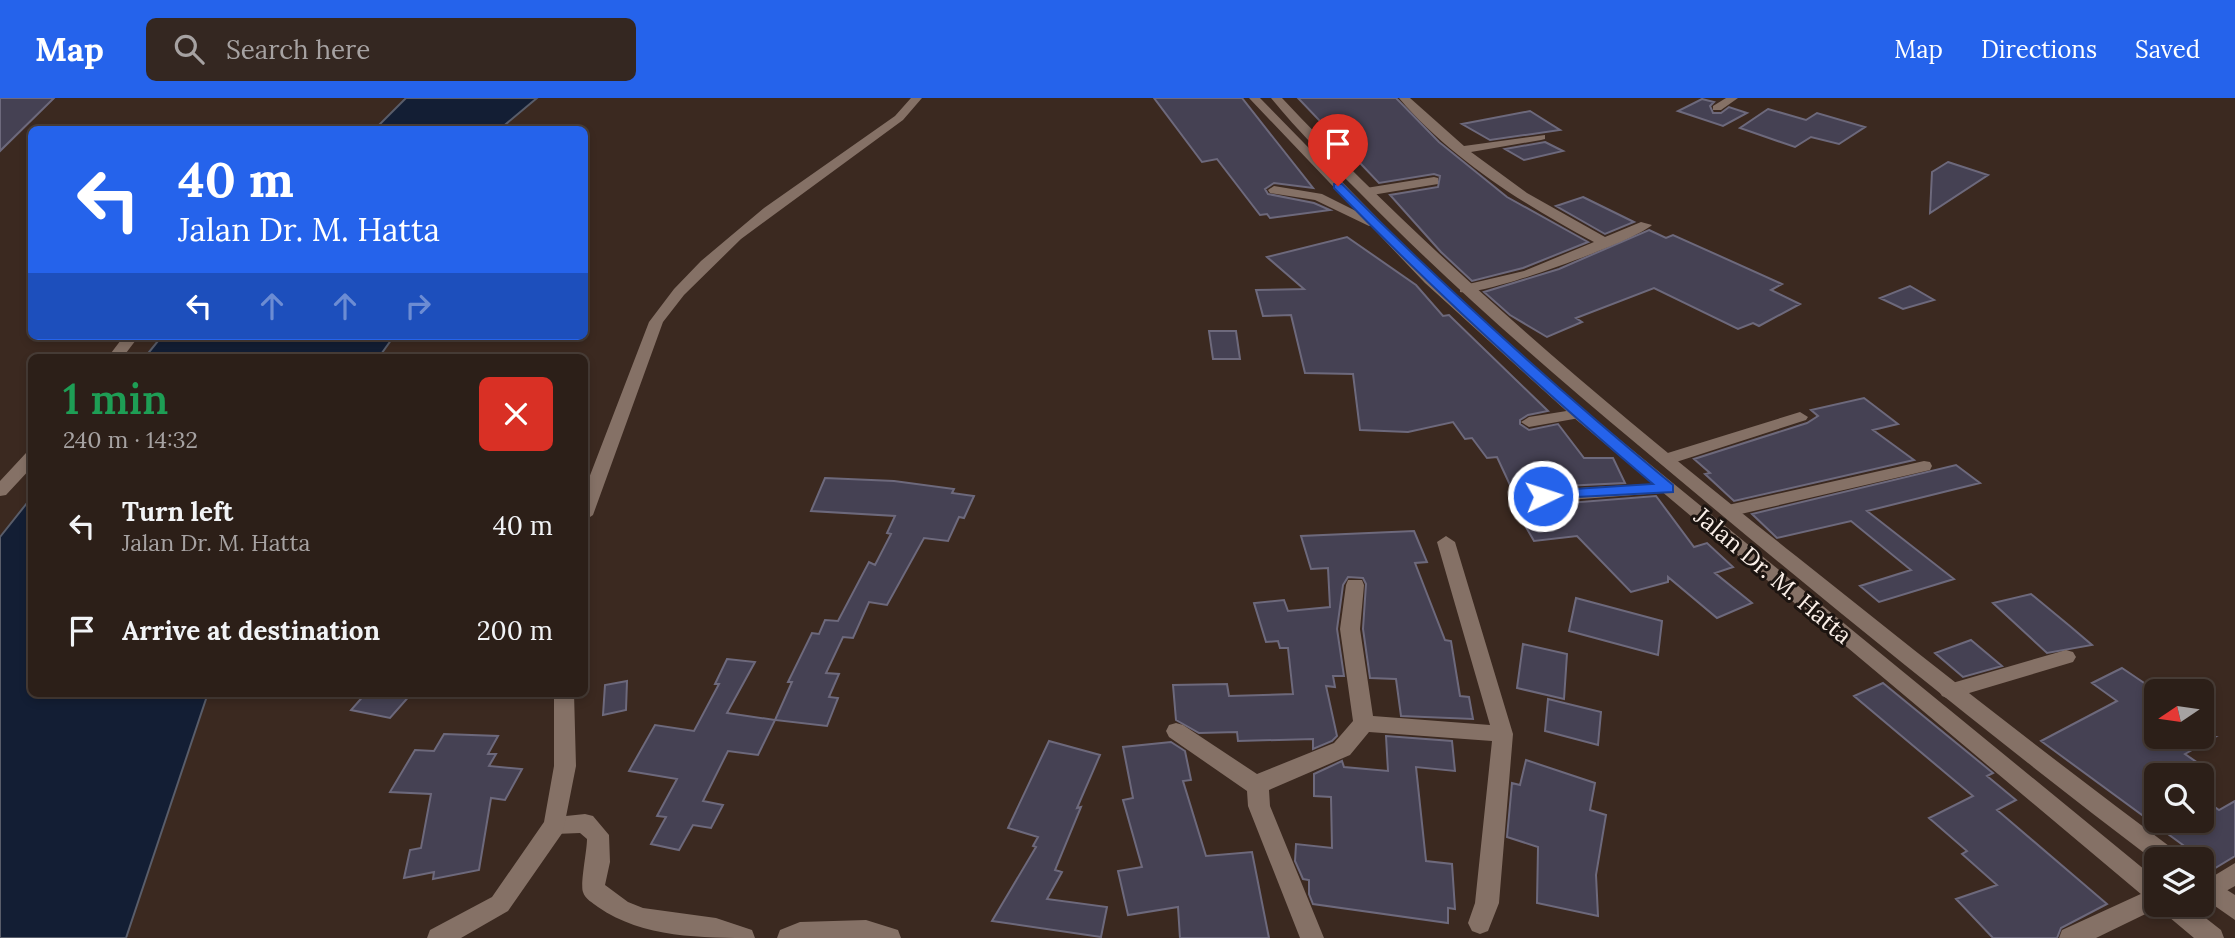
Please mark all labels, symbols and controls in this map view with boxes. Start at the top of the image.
search box [146,18,636,81]
text: Map [35,28,104,70]
icon: search [170,30,208,68]
text: Search here [226,33,370,66]
text: Map [1894,34,1943,65]
text: Directions [1981,34,2097,65]
text: Saved [2135,34,2200,65]
pin [1308,114,1368,186]
icon: arrive [1319,125,1357,163]
text: 40 m [178,148,294,210]
icon: left [63,154,154,245]
text: Jalan Dr. M. Hatta [178,209,440,250]
icon: left [180,287,218,325]
icon: ahead [253,287,291,325]
icon: ahead [326,287,364,325]
icon: right [399,287,437,325]
text: 1 min [63,372,168,426]
button: close [479,377,553,451]
text: 240 m · 14:32 [63,425,198,454]
position arrow [1506,459,1580,533]
text: Turn left [122,495,233,528]
street label: Jalan Dr. M. Hatta [1687,500,1859,651]
icon: left [63,507,101,545]
text: 40 m [493,509,553,542]
text: Jalan Dr. M. Hatta [122,528,310,557]
icon: arrive [63,612,101,650]
text: Arrive at destination [122,614,380,647]
text: 200 m [477,614,553,647]
north arrow [2144,679,2214,749]
map controls [2144,679,2214,917]
button: search [2144,763,2214,833]
button: layers [2144,847,2214,917]

